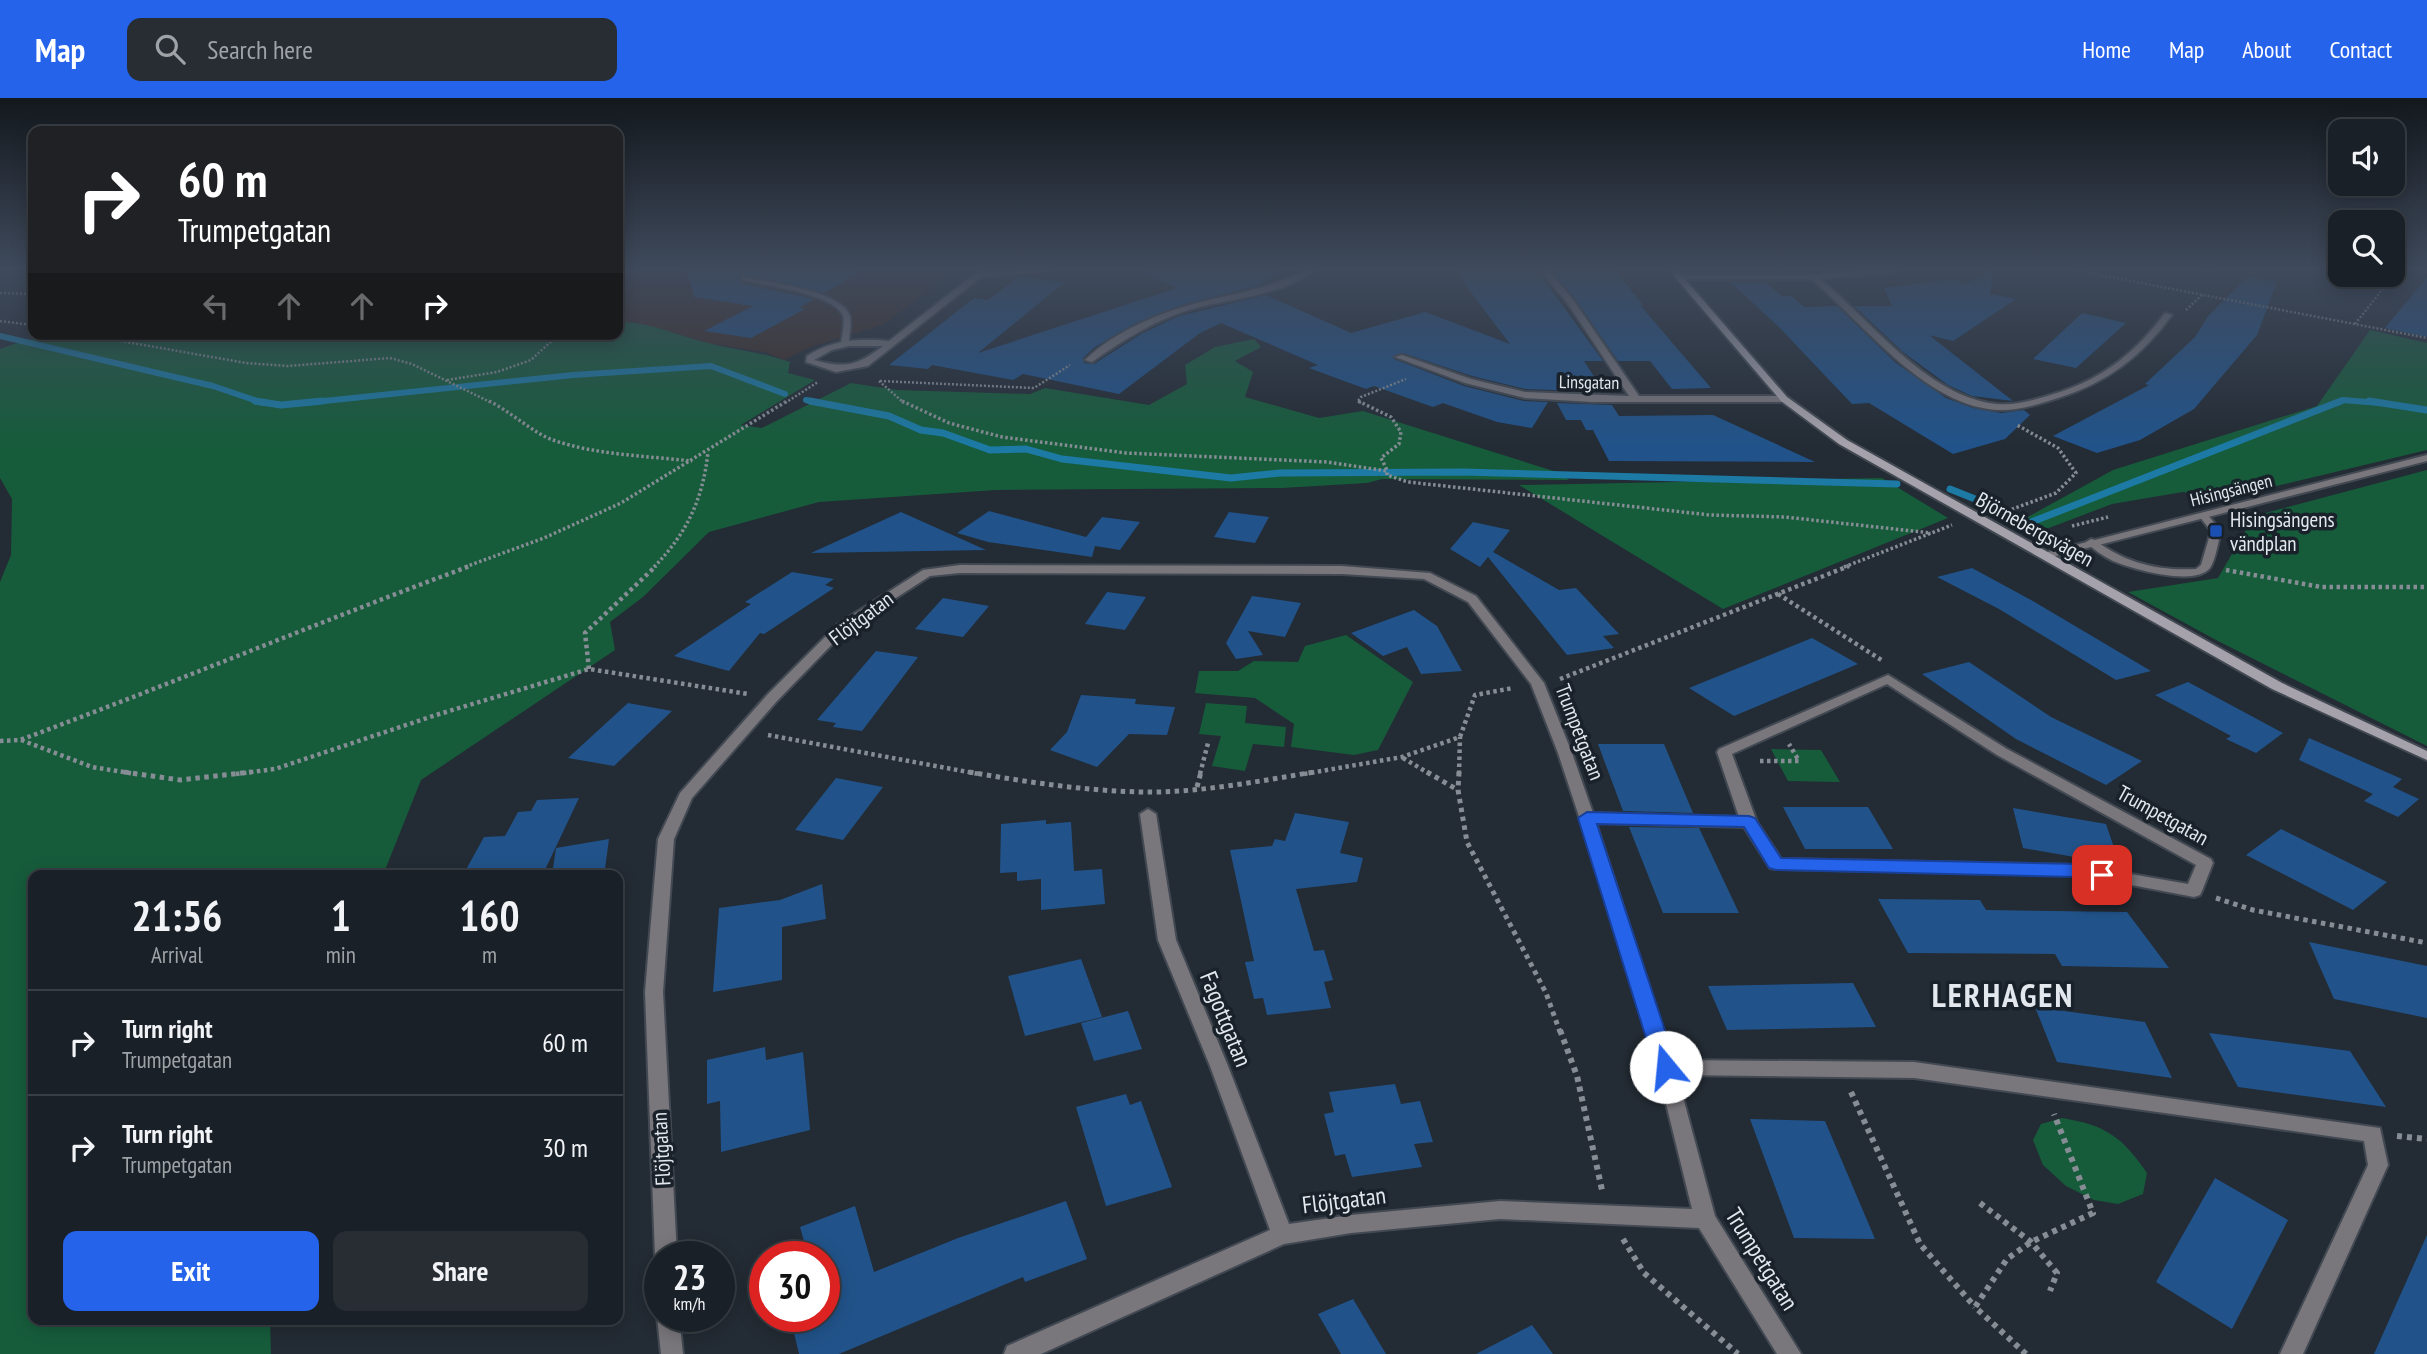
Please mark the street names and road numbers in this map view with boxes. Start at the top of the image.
street label: Linsgatan [1559,370,1619,394]
street label: Hisingsängen [2188,469,2274,511]
street label: Björnebergsvägen [1971,486,2099,572]
street label: Flöjtgatan [823,585,899,651]
street label: Trumpetgatan [1549,680,1611,784]
street label: Trumpetgatan [2113,779,2213,851]
street label: Fagottgatan [1193,967,1259,1071]
street label: Flöjtgatan [646,1112,676,1186]
street label: Flöjtgatan [1300,1179,1388,1221]
street label: Trumpetgatan [1718,1202,1806,1316]

